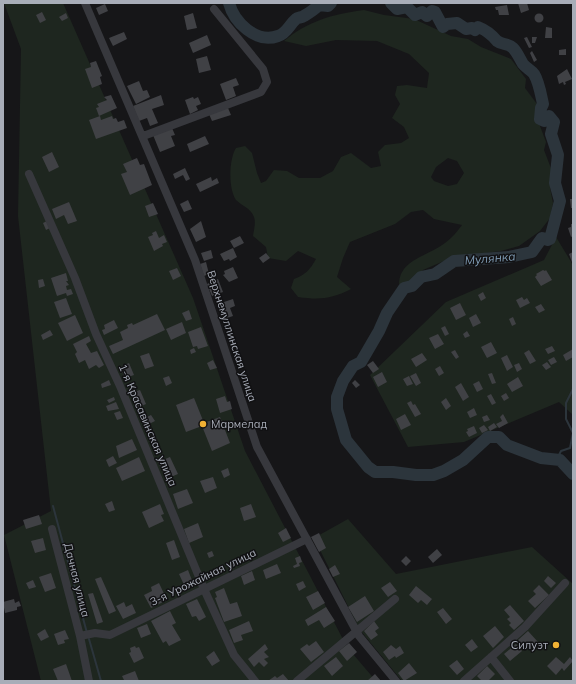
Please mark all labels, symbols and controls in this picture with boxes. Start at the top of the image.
water label: Мулянка [464,248,516,268]
street label: Верхнемуллинская улица [204,269,260,403]
street label: 1-я Красавинская улица [116,362,180,488]
place label: Мармелад [211,417,268,431]
marker: Мармелад [198,419,208,429]
street label: Дачная улица [61,541,93,619]
street label: 3-я Урожайная улица [148,545,258,609]
place label: Силуэт [511,638,548,652]
marker: Силуэт [551,640,561,650]

